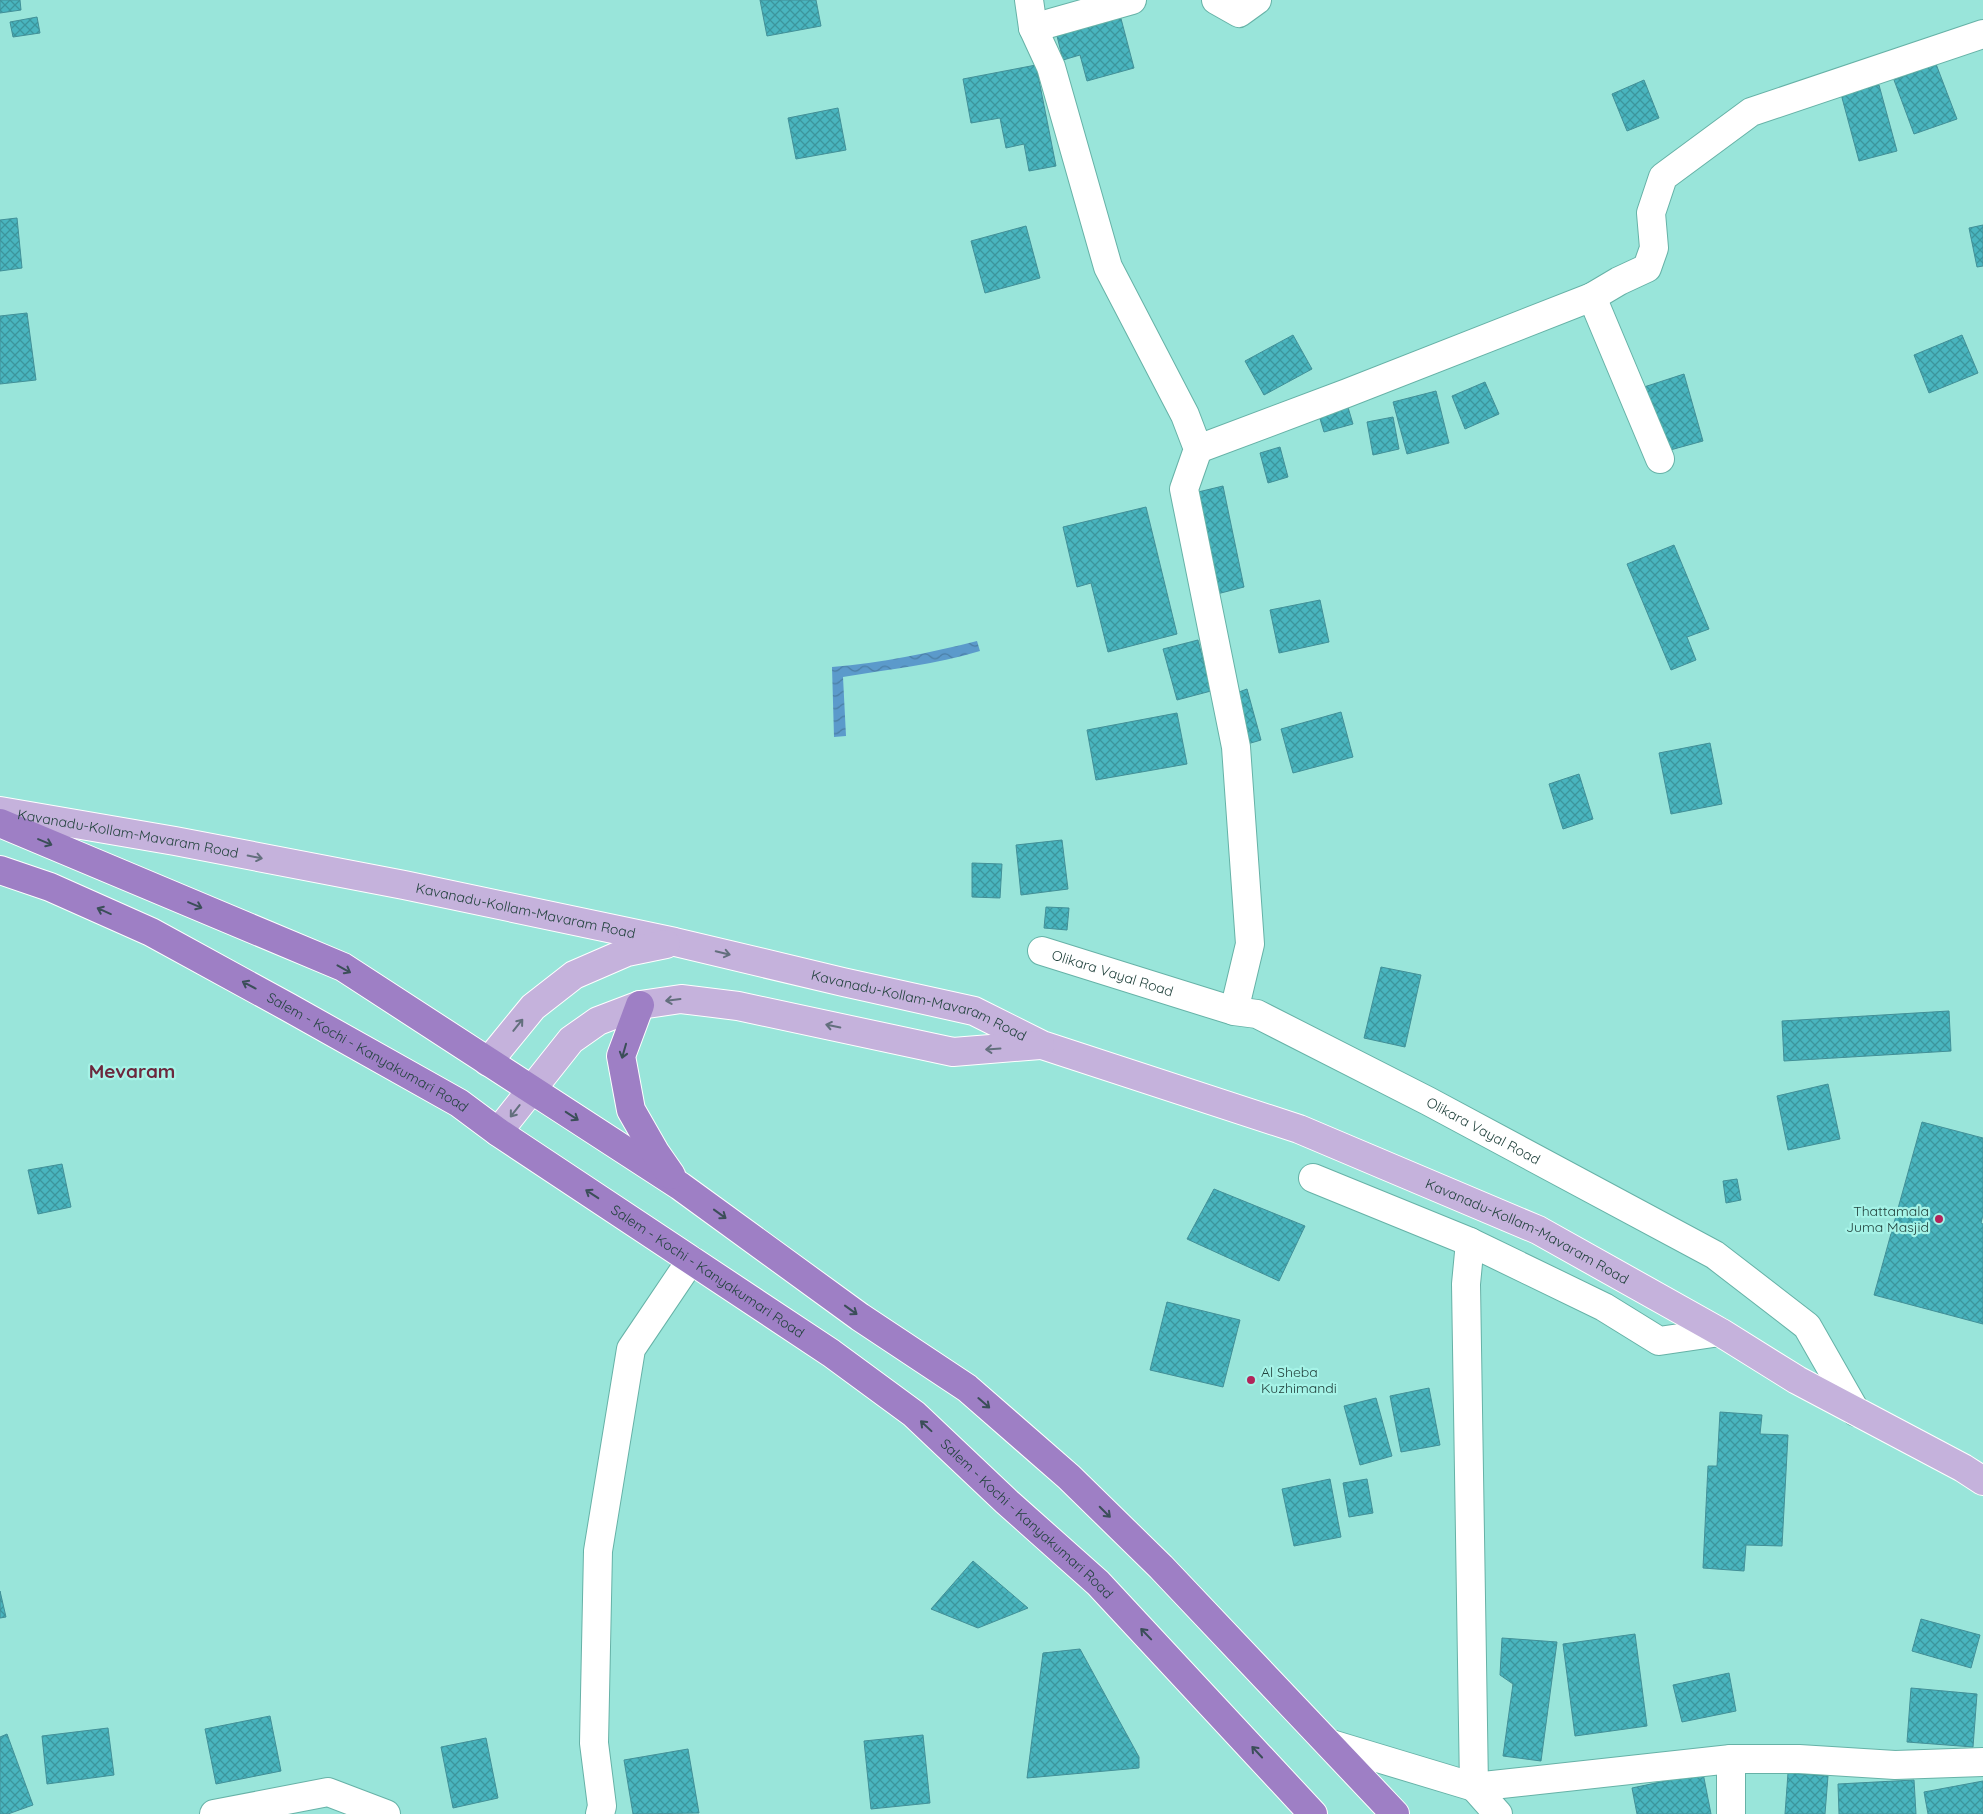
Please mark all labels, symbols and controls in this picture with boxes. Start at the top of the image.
street label: Kavanadu-Kollam-Mavaram Road [16,805,240,862]
one-way arrow [37,838,52,847]
one-way arrow [246,852,262,862]
street label: Kavanadu-Kollam-Mavaram Road [414,879,637,942]
one-way arrow [187,901,202,910]
one-way arrow [97,906,112,916]
street label: Olikara Vayal Road [1050,946,1176,1001]
one-way arrow [714,949,730,958]
one-way arrow [336,965,351,974]
street label: Kavanadu-Kollam-Mavaram Road [809,966,1029,1045]
one-way arrow [241,980,256,990]
street label: Salem - Kochi - Kanyakumari Road [264,988,472,1116]
one-way arrow [666,995,682,1005]
one-way arrow [513,1018,524,1031]
one-way arrow [826,1021,842,1030]
one-way arrow [619,1042,628,1058]
one-way arrow [985,1044,1001,1053]
district label: Mevaram [89,1059,175,1083]
street label: Olikara Vayal Road [1423,1093,1543,1168]
one-way arrow [509,1104,520,1117]
one-way arrow [565,1111,579,1122]
street label: Kavanadu-Kollam-Mavaram Road [1423,1174,1632,1288]
one-way arrow [585,1189,599,1199]
street label: Salem - Kochi - Kanyakumari Road [608,1201,808,1342]
place label: Thattamala Juma Masjid [1846,1202,1929,1236]
one-way arrow [712,1209,726,1220]
marker: Thattamala Juma Masjid [1933,1213,1945,1225]
one-way arrow [844,1305,858,1315]
place label: Al Sheba Kuzhimandi [1261,1363,1337,1397]
marker: Al Sheba Kuzhimandi [1245,1374,1257,1386]
one-way arrow [977,1397,990,1408]
one-way arrow [920,1420,933,1432]
street label: Salem - Kochi - Kanyakumari Road [937,1435,1117,1603]
one-way arrow [1099,1505,1111,1518]
one-way arrow [1140,1627,1152,1640]
one-way arrow [1251,1746,1263,1759]

